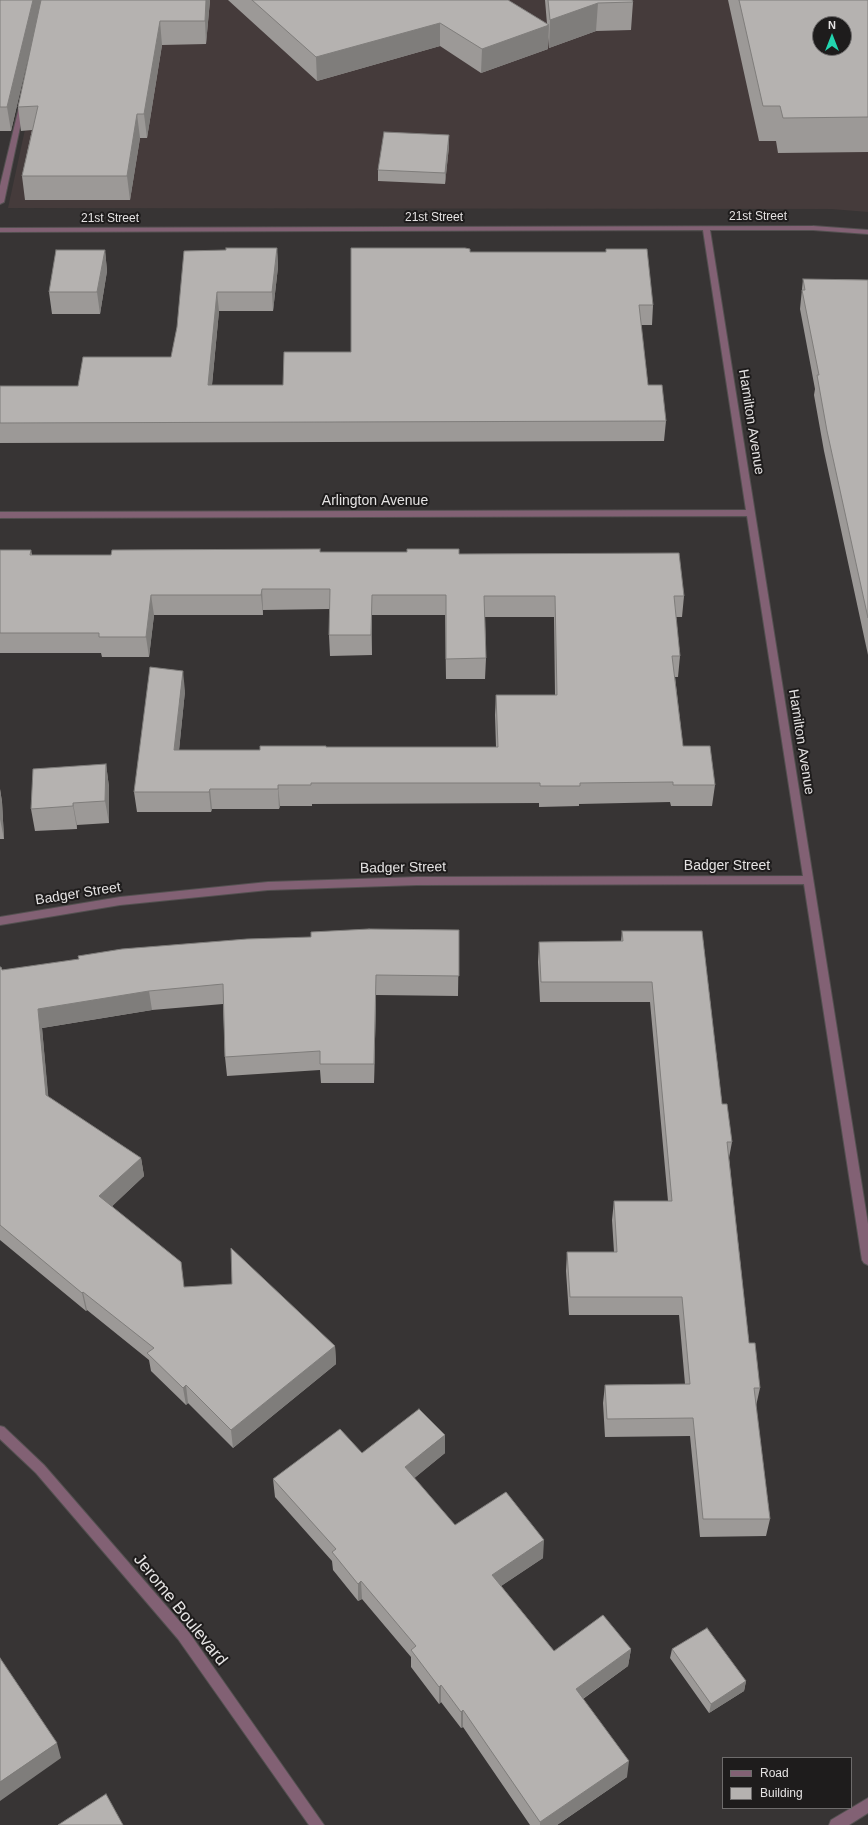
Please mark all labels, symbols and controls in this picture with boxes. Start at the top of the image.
north arrow [812,16,852,56]
text: N [828,19,836,31]
street label: 21st Street [729,210,787,224]
street label: 21st Street [405,211,463,225]
street label: 21st Street [81,212,139,226]
street label: Hamilton Avenue [734,368,768,476]
street label: Arlington Avenue [322,493,428,509]
street label: Hamilton Avenue [784,688,818,796]
street label: Badger Street [684,858,770,874]
street label: Badger Street [360,859,446,877]
street label: Badger Street [34,879,122,909]
street label: Jerome Boulevard [129,1550,231,1670]
legend [722,1757,852,1809]
text: Road [760,1766,789,1780]
text: Building [760,1786,803,1800]

